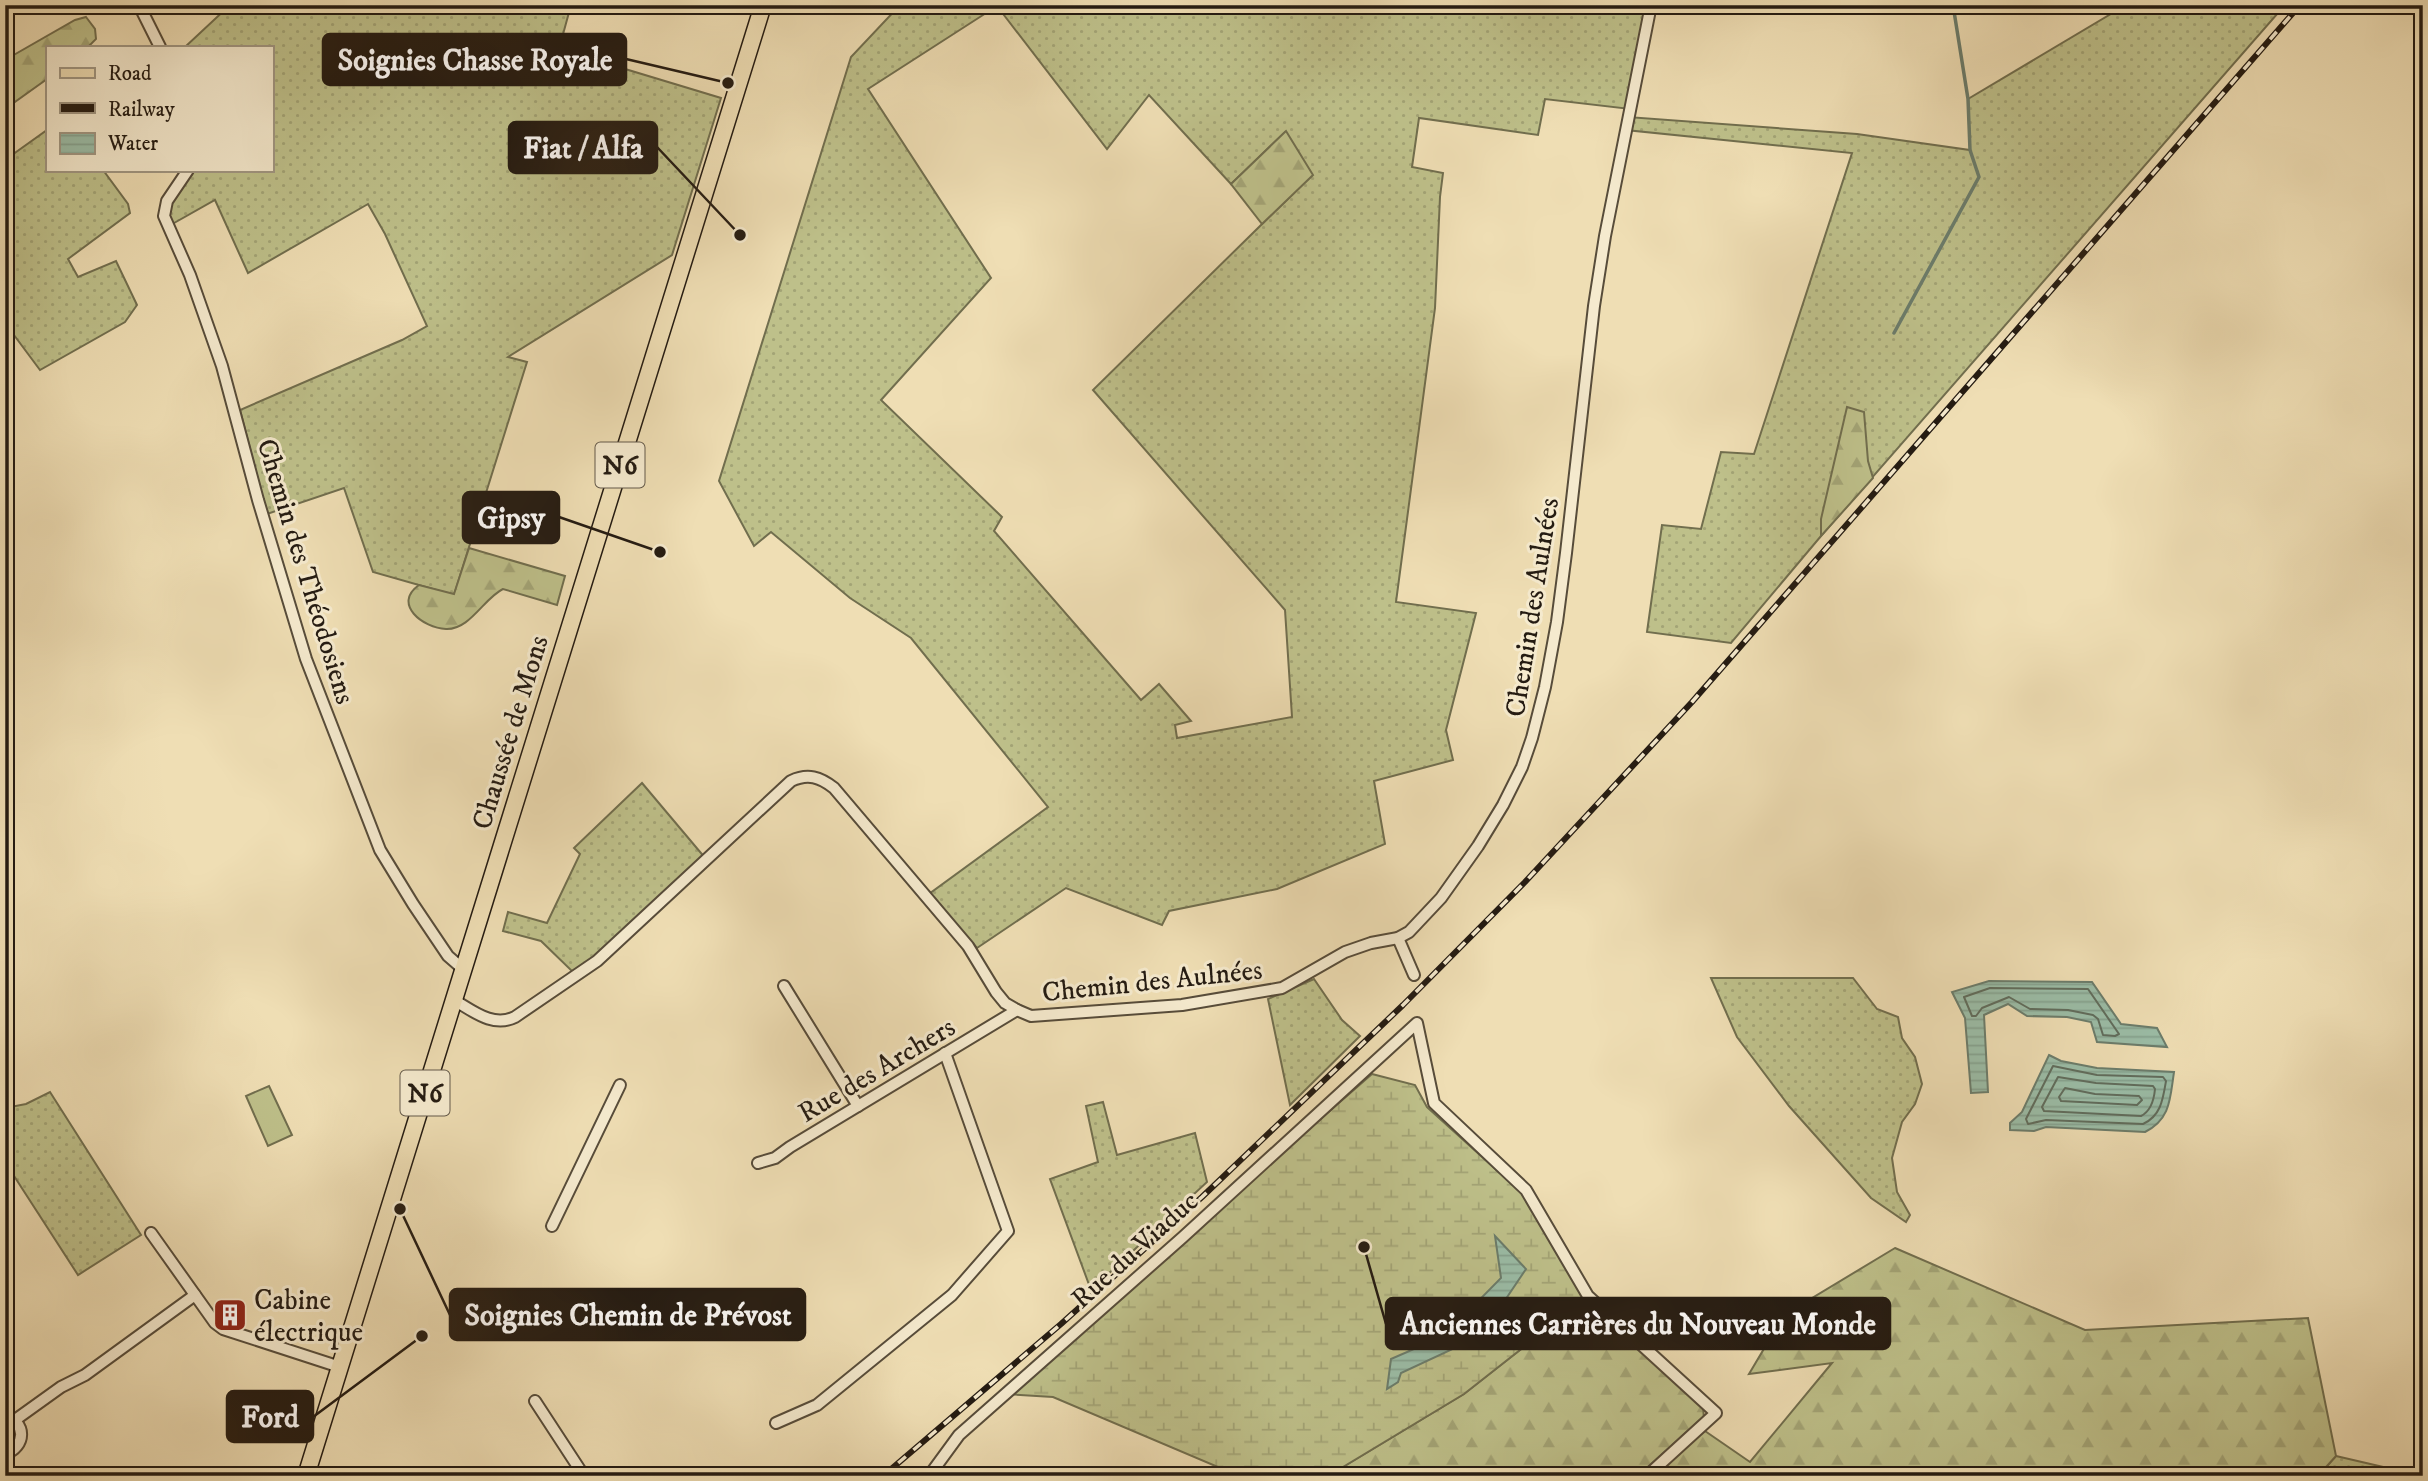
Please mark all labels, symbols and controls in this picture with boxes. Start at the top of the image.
callout: Soignies Chasse Royale [323,34,626,85]
text: Soignies Chasse Royale [338,43,613,80]
legend [46,46,273,172]
text: Road [108,61,152,87]
text: Railway [108,97,176,123]
callout: Fiat / Alfa [509,122,657,173]
text: Water [107,131,158,157]
text: Fiat / Alfa [523,131,644,168]
street label: Chemin des Théodosiens [249,435,363,708]
road number: N6 [596,442,644,488]
callout: Gipsy [463,492,559,543]
street label: Chemin des Aulnées [1498,495,1567,719]
text: Gipsy [477,501,546,538]
street label: Chaussée de Mons [464,631,557,834]
street label: Chemin des Aulnées [1040,953,1264,1010]
street label: Rue des Archers [792,1010,962,1131]
road number: N6 [400,1070,450,1116]
street label: Rue du Viaduc [1064,1184,1206,1316]
place label: Cabine électrique [254,1283,363,1350]
callout: Soignies Chemin de Prévost [450,1289,805,1340]
building icon: Cabine électrique [211,1296,249,1334]
text: Soignies Chemin de Prévost [464,1298,792,1335]
callout: Anciennes Carrières du Nouveau Monde [1386,1298,1890,1349]
text: Anciennes Carrières du Nouveau Monde [1399,1307,1876,1344]
callout: Ford [227,1391,313,1442]
text: Ford [241,1400,300,1437]

